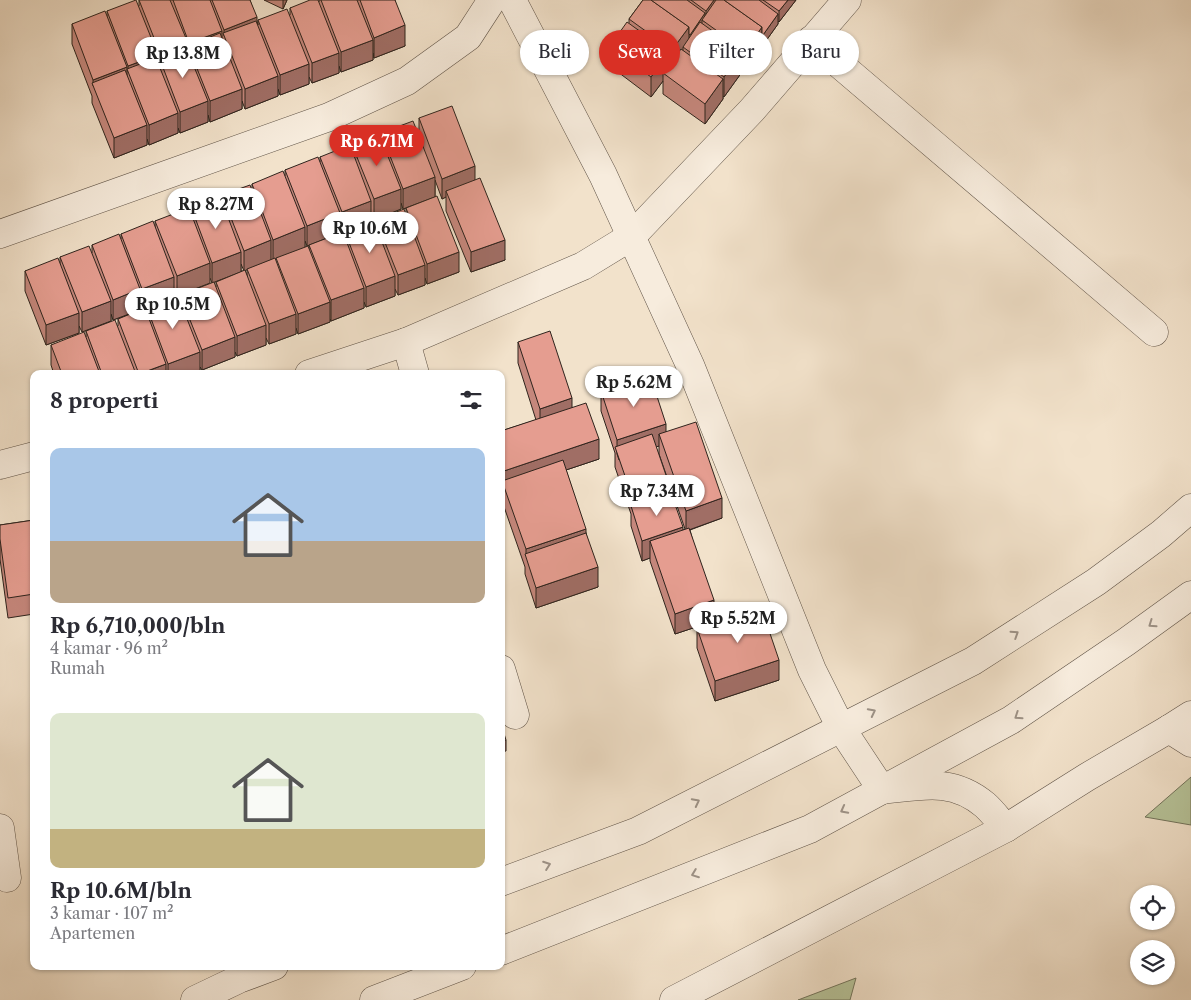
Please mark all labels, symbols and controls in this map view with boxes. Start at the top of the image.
chip: Beli [520,30,589,75]
chip: Sewa [599,30,680,75]
chip: Filter [690,30,772,75]
chip: Baru [782,30,859,75]
pin: Rp 13.8M [131,36,235,79]
text: Rp 13.8M [146,43,220,63]
pin: Rp 6.71M [325,124,429,167]
text: Rp 6.71M [340,131,414,151]
pin: Rp 8.27M [164,188,268,230]
text: Rp 8.27M [178,194,254,214]
pin: Rp 10.6M [318,212,422,254]
text: Rp 10.6M [332,218,408,238]
pin: Rp 10.5M [121,288,225,330]
text: Rp 10.5M [136,294,210,314]
pin: Rp 5.62M [582,366,686,408]
text: Rp 5.62M [596,372,672,392]
icon: filters [457,386,485,414]
text: 8 properti [50,388,158,413]
pin: Rp 7.34M [605,474,709,517]
icon: home [223,480,313,570]
text: Rp 7.34M [620,481,694,501]
pin: Rp 5.52M [686,602,790,644]
text: Rp 5.52M [700,608,776,628]
text: Rp 6,710,000/bln [50,613,226,638]
one-way arrow [1148,618,1158,627]
one-way arrow [1009,631,1018,640]
text: 4 kamar · 96 m² [50,638,168,658]
text: Rumah [50,658,105,678]
one-way arrow [867,708,876,718]
one-way arrow [1014,710,1023,719]
icon: home [223,745,313,835]
one-way arrow [691,798,700,808]
one-way arrow [841,804,850,814]
one-way arrow [542,861,551,871]
one-way arrow [691,868,700,878]
text: Rp 10.6M/bln [50,878,192,903]
map controls [1130,885,1175,985]
button: locate [1130,885,1175,930]
text: 3 kamar · 107 m² [50,903,174,923]
text: Apartemen [50,923,135,943]
button: layers [1130,940,1175,985]

